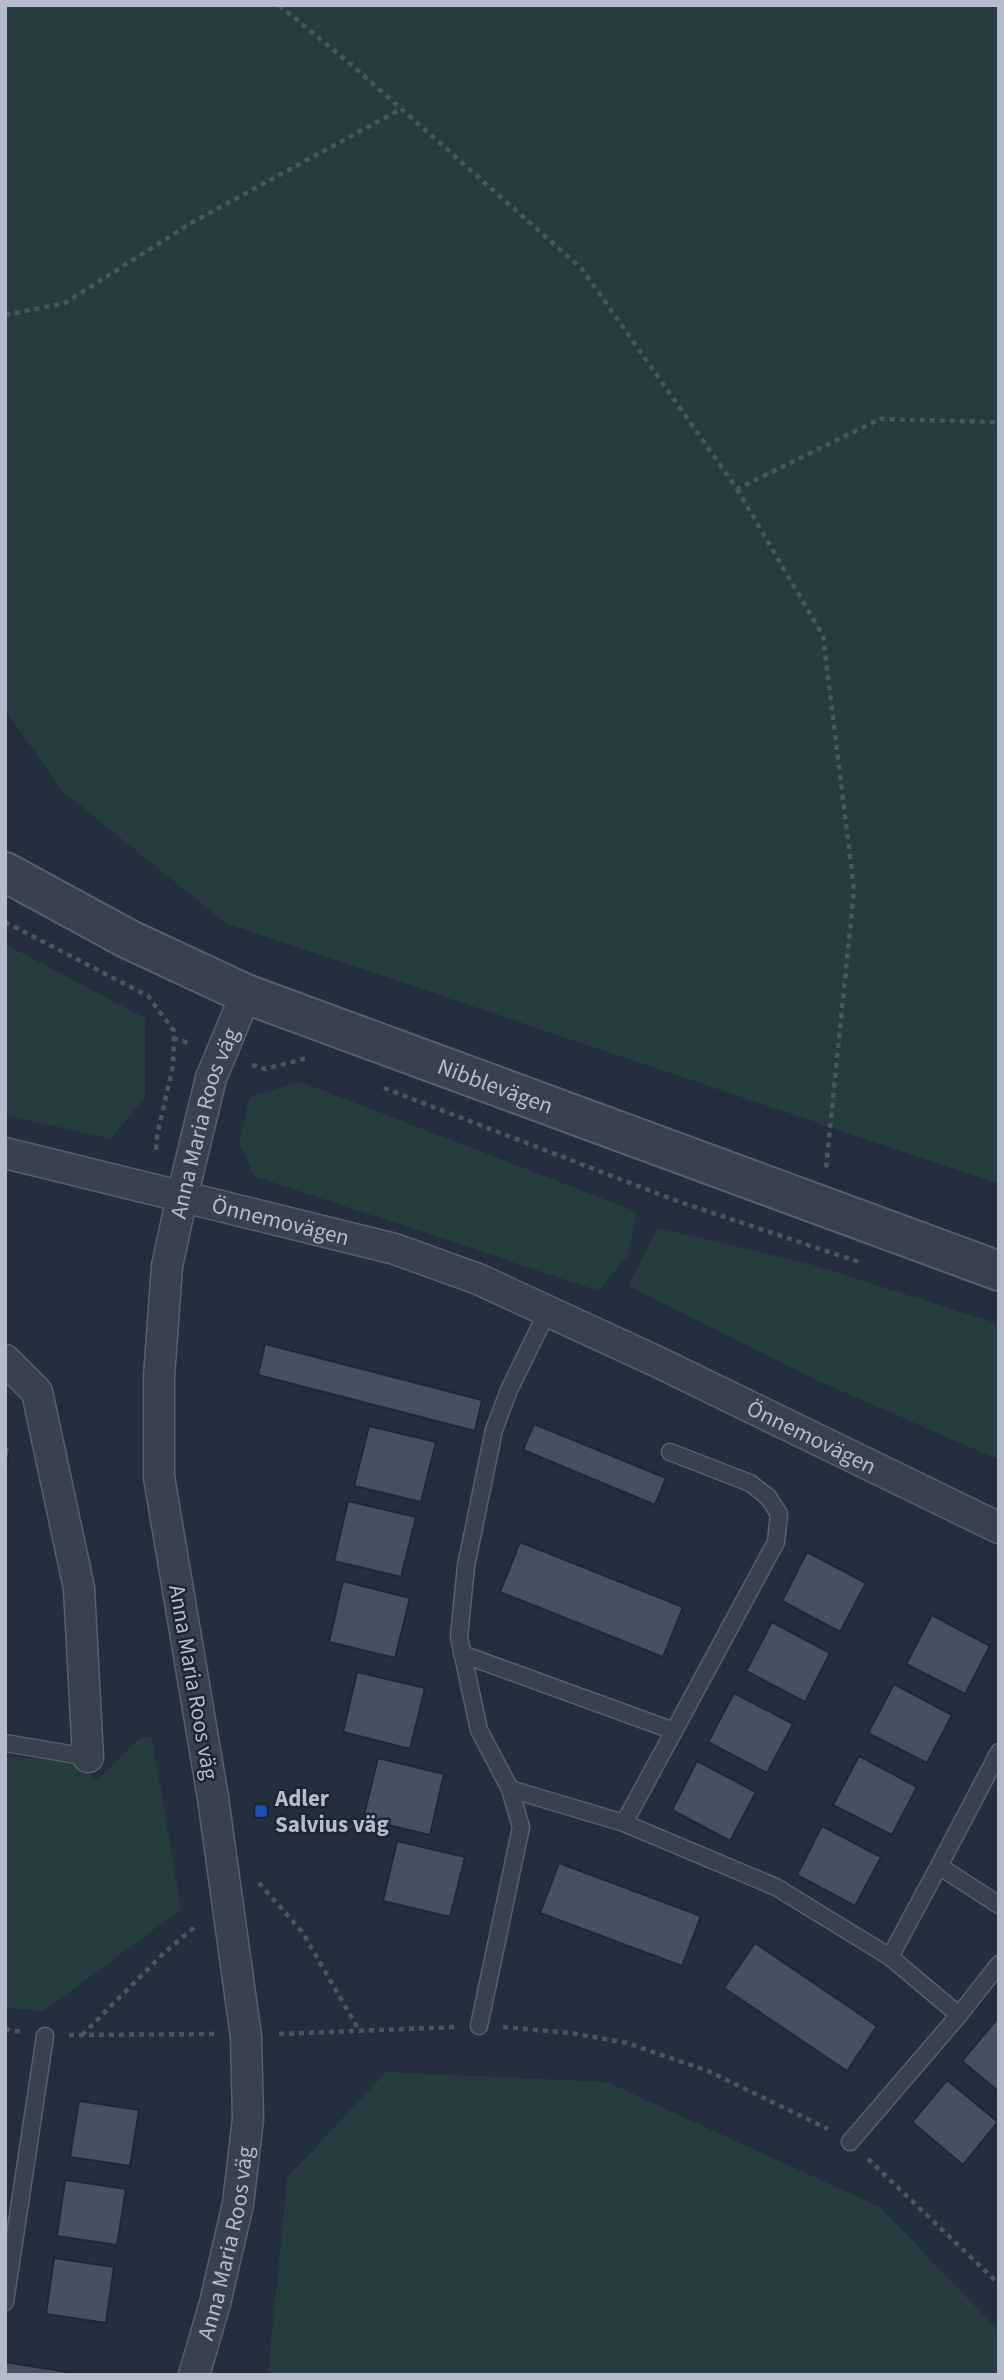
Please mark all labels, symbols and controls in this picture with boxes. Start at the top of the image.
street label: Anna Maria Roos väg [162,1022,247,1222]
street label: Nibblevägen [433,1050,558,1123]
street label: Önnemovägen [208,1189,353,1254]
street label: Önnemovägen [741,1392,882,1483]
street label: Anna Maria Roos väg [160,1582,227,1783]
place label: Adler Salvius väg [274,1782,389,1841]
marker: Adler Salvius väg [253,1803,269,1819]
street label: Anna Maria Roos väg [189,2144,262,2344]

